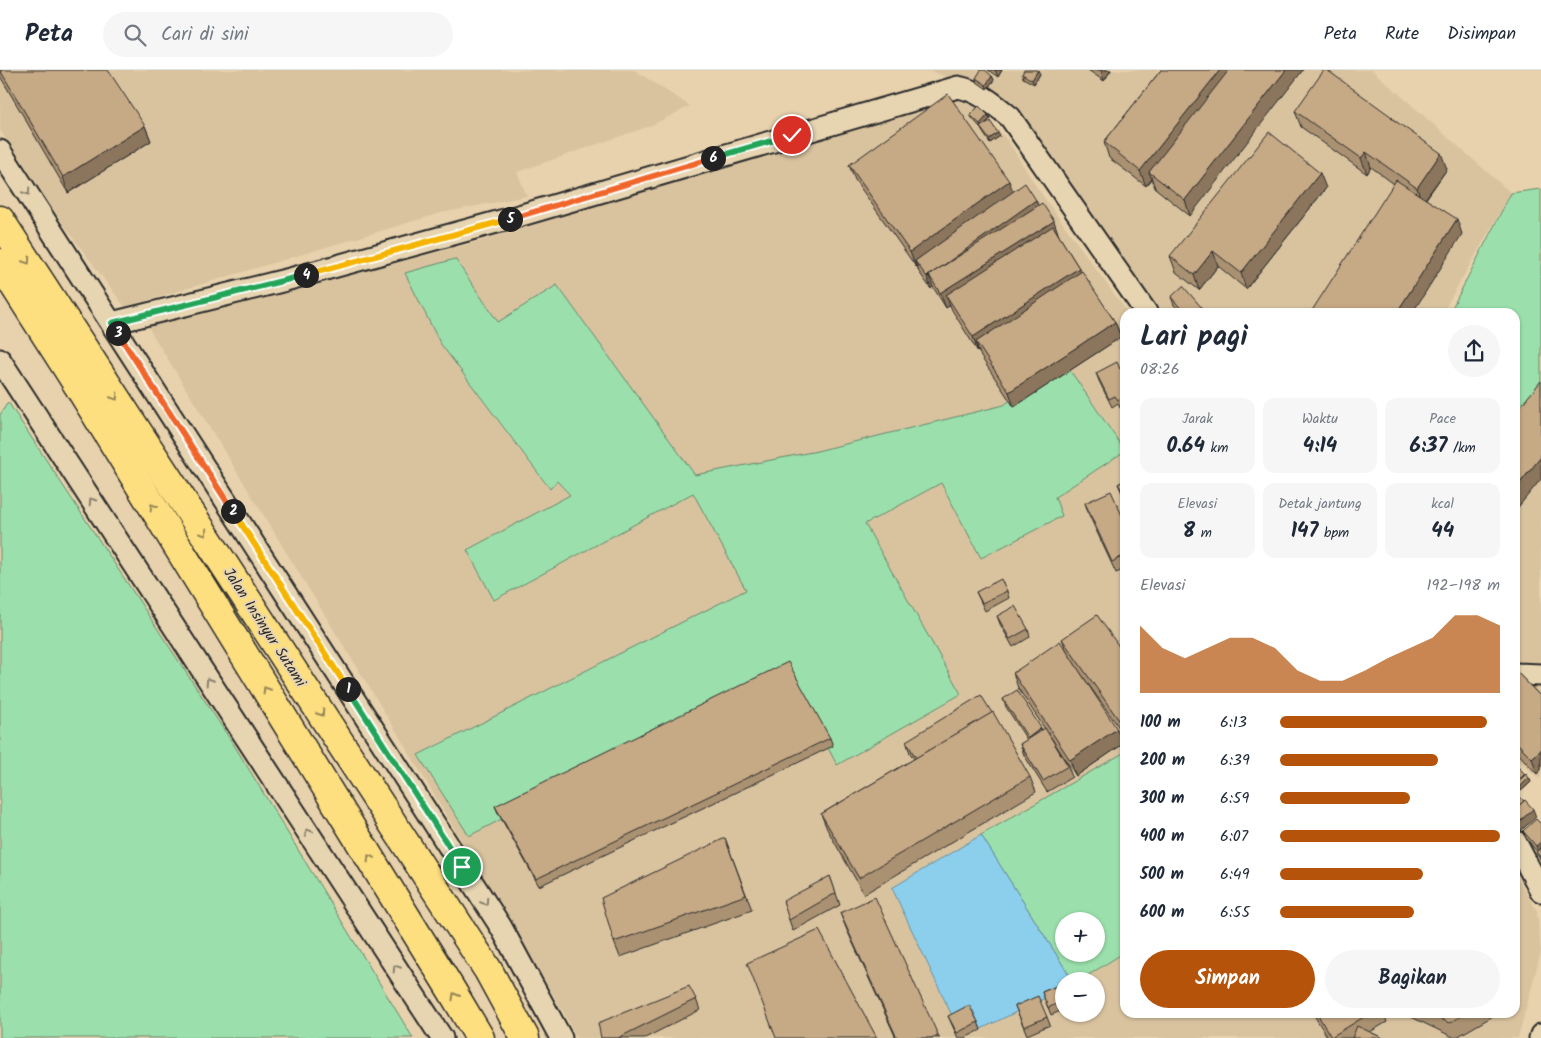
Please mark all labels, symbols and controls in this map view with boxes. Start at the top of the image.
search box [103,12,453,57]
text: Peta [25,15,73,54]
text: Cari di sini [161,20,249,50]
text: Peta [1324,20,1357,49]
text: Rute [1385,20,1419,49]
text: Disimpan [1447,20,1516,49]
icon: search [121,21,149,49]
pin [771,114,813,156]
icon: check [778,121,806,149]
pin: 6 [700,146,726,170]
text: 6 [710,147,717,169]
one-way arrow [20,187,30,196]
pin: 5 [498,206,522,232]
text: 5 [507,208,514,230]
one-way arrow [20,255,30,264]
pin: 4 [294,262,318,288]
text: 4 [303,264,310,286]
text: Lari pagi [1140,315,1248,360]
pin: 3 [106,320,130,346]
text: 3 [115,322,122,344]
button: share [1448,325,1500,377]
text: 08:26 [1140,357,1180,382]
one-way arrow [109,391,118,400]
text: Jarak [1182,408,1213,430]
text: Waktu [1302,408,1338,430]
text: Pace [1429,408,1456,430]
text: 0.64 [1166,430,1205,463]
text: 4:14 [1303,430,1337,463]
text: 6:37 [1410,430,1447,463]
text: km [1205,437,1228,459]
text: /km [1447,437,1476,459]
text: Elevasi [1177,493,1217,515]
text: Detak jantung [1278,493,1362,515]
text: kcal [1431,493,1454,515]
one-way arrow [89,497,98,506]
pin: 2 [220,498,246,524]
text: 2 [229,500,238,522]
one-way arrow [149,503,159,512]
text: 8 [1183,515,1195,548]
text: 147 [1291,515,1318,548]
text: 44 [1431,515,1454,548]
text: m [1195,522,1212,544]
text: bpm [1318,522,1349,544]
one-way arrow [197,528,207,537]
street label: Jalan Insinyur Sutami [216,563,313,693]
text: Elevasi [1140,573,1185,598]
text: 192–198 m [1426,573,1500,598]
pin: 1 [336,676,360,702]
one-way arrow [206,677,216,686]
text: 1 [346,678,351,700]
one-way arrow [262,686,272,695]
one-way arrow [315,708,324,717]
text: 100 m [1140,710,1181,735]
text: 6:13 [1220,710,1247,735]
text: 200 m [1140,748,1185,773]
text: 6:39 [1220,748,1250,773]
text: 300 m [1140,786,1184,811]
text: 6:59 [1220,786,1249,811]
text: 400 m [1140,824,1184,849]
text: 6:07 [1220,824,1248,849]
one-way arrow [304,828,314,837]
pin [441,846,483,888]
icon: arrive [448,853,476,881]
one-way arrow [366,854,376,863]
text: 500 m [1140,862,1184,887]
text: 6:49 [1220,862,1249,887]
one-way arrow [479,896,488,905]
text: 600 m [1140,900,1184,925]
text: 6:55 [1220,900,1250,925]
map controls [1055,912,1105,1022]
button: + [1055,912,1105,962]
button: Simpan [1140,950,1315,1008]
button: Bagikan [1325,950,1500,1008]
one-way arrow [393,964,403,973]
button: − [1055,972,1105,1022]
one-way arrow [452,992,462,1001]

